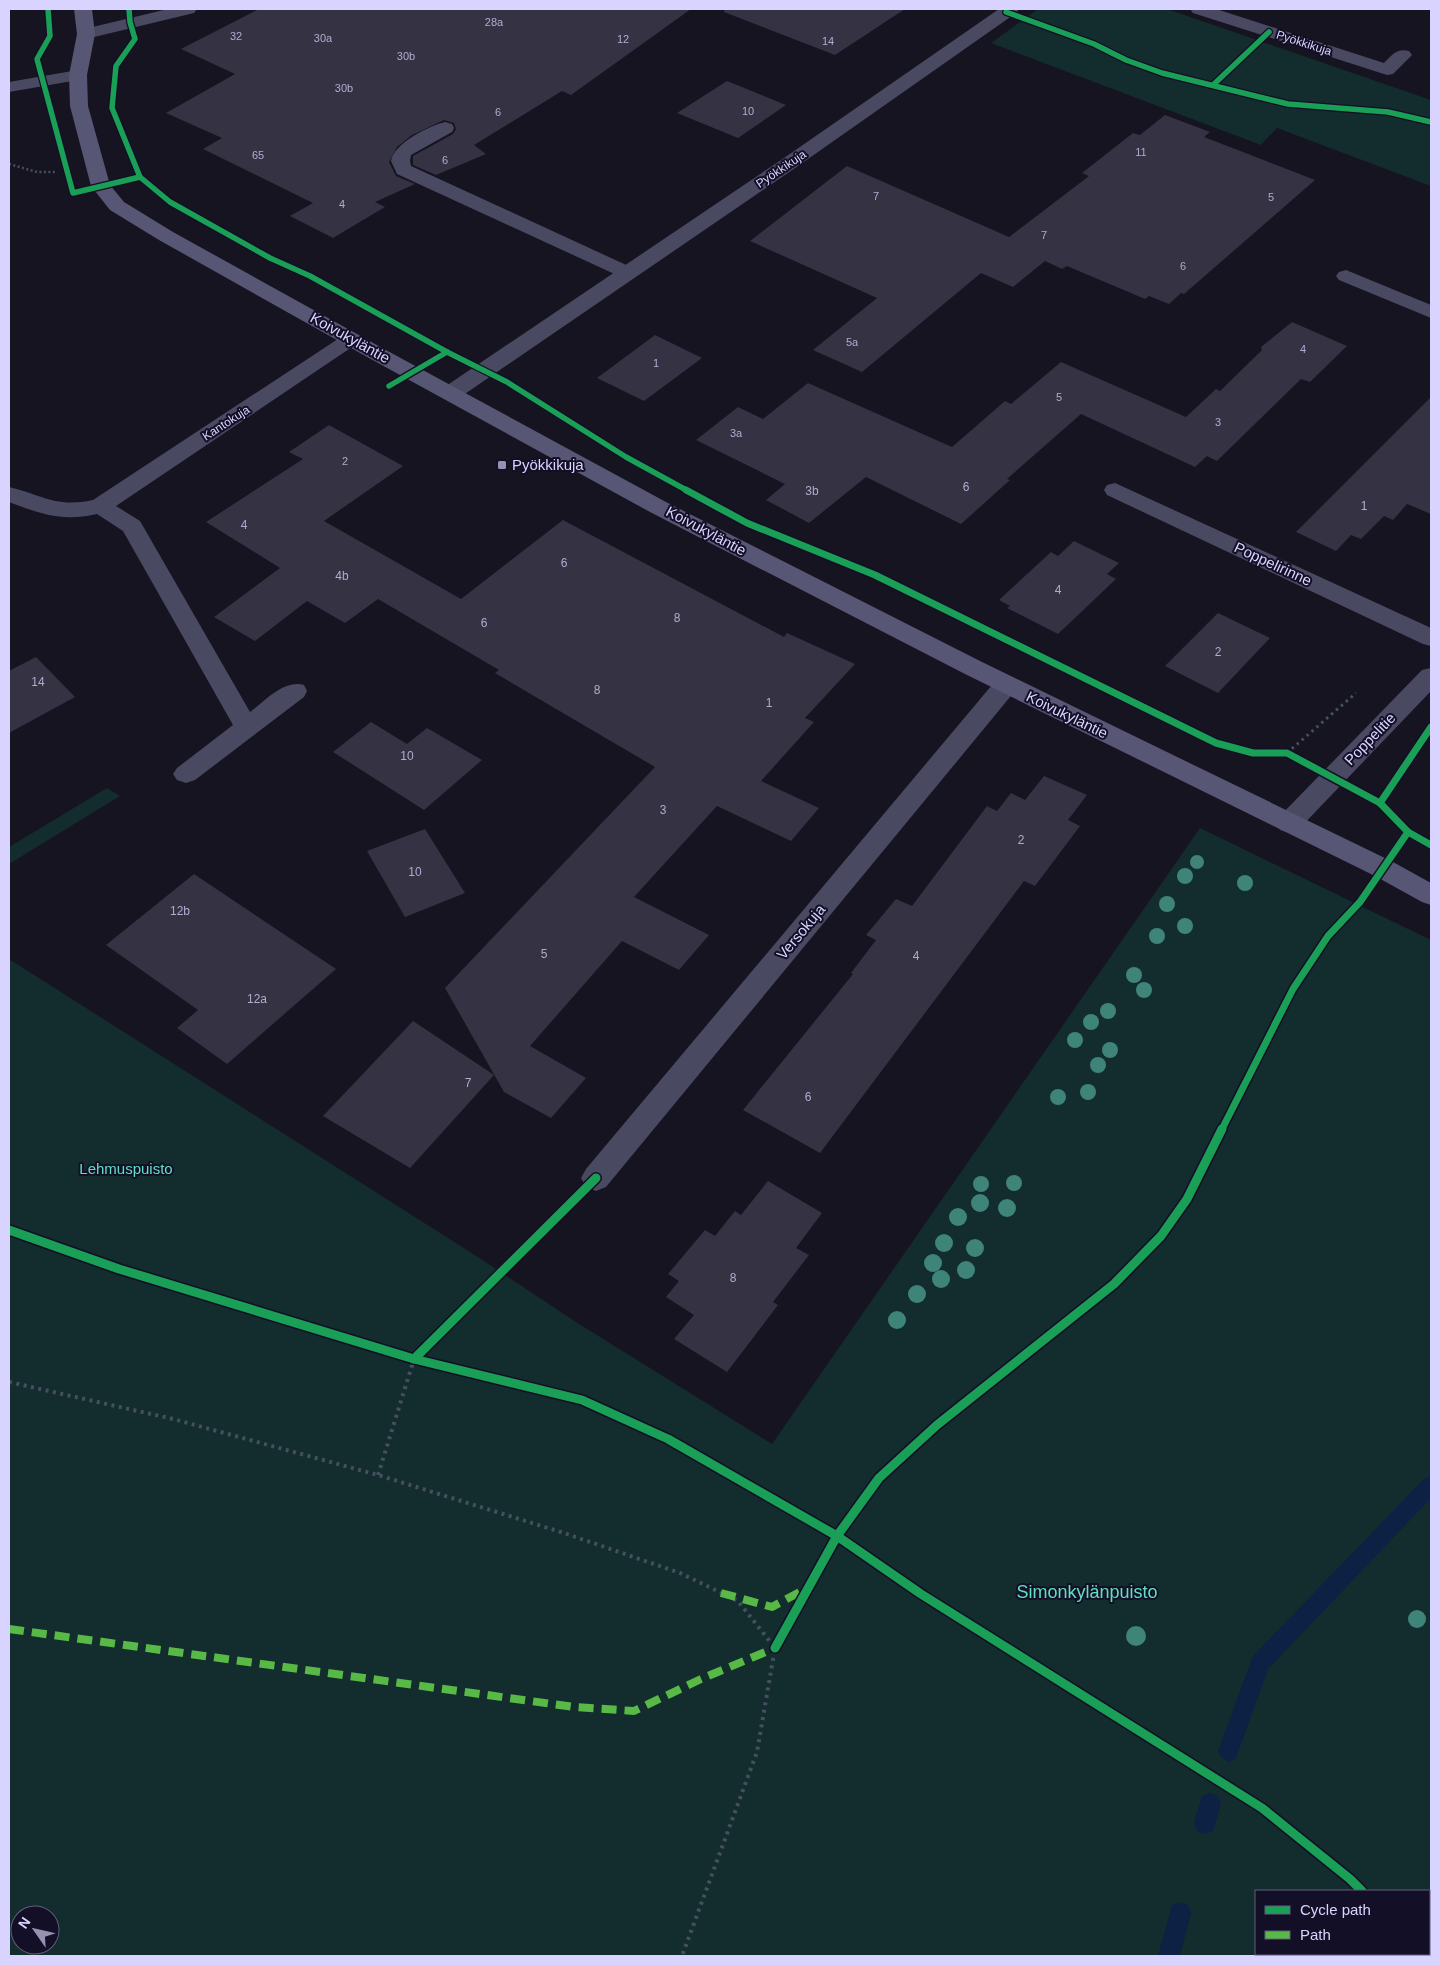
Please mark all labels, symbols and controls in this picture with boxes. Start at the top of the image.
house number: 28a [485,16,504,28]
street label: Pyökkikuja [1275,27,1334,59]
house number: 32 [230,30,242,42]
house number: 30a [314,32,333,44]
house number: 12 [617,33,629,45]
house number: 14 [822,35,834,47]
house number: 30b [397,50,415,62]
house number: 30b [335,82,353,94]
house number: 10 [742,105,754,117]
house number: 6 [495,106,501,118]
house number: 11 [1135,146,1147,158]
street label: Pyökkikuja [753,147,809,191]
house number: 65 [252,149,264,161]
house number: 6 [442,154,448,166]
house number: 7 [873,190,879,202]
house number: 5 [1268,191,1274,203]
house number: 4 [339,198,345,210]
house number: 7 [1041,229,1047,241]
house number: 6 [1180,260,1186,272]
street label: Koivukyläntie [307,309,393,366]
house number: 5a [846,336,859,348]
house number: 4 [1300,343,1306,355]
house number: 1 [653,357,659,369]
house number: 5 [1056,391,1062,403]
street label: Kantokuja [200,402,252,443]
house number: 3 [1215,416,1221,428]
house number: 3a [730,427,743,439]
house number: 2 [342,455,348,467]
place label: Pyökkikuja [512,456,584,473]
marker: Pyökkikuja [496,459,508,471]
house number: 6 [963,480,970,494]
house number: 3b [805,484,819,498]
house number: 1 [1361,499,1368,513]
street label: Koivukyläntie [663,502,749,559]
house number: 4 [241,518,248,532]
street label: Poppelirinne [1232,538,1315,589]
house number: 6 [561,556,568,570]
house number: 4b [335,569,349,583]
house number: 4 [1055,583,1062,597]
house number: 8 [674,611,681,625]
house number: 6 [481,616,488,630]
house number: 2 [1215,645,1222,659]
house number: 14 [31,675,45,689]
house number: 8 [594,683,601,697]
street label: Koivukyläntie [1024,688,1111,742]
house number: 1 [766,696,773,710]
street label: Poppelitie [1341,709,1399,768]
house number: 10 [400,749,414,763]
house number: 3 [660,803,667,817]
house number: 2 [1018,833,1025,847]
house number: 10 [408,865,422,879]
street label: Versokuja [773,900,829,962]
house number: 12b [170,904,190,918]
house number: 5 [541,947,548,961]
house number: 4 [913,949,920,963]
house number: 12a [247,992,267,1006]
house number: 7 [465,1076,472,1090]
house number: 6 [805,1090,812,1104]
park label: Lehmuspuisto [79,1160,173,1177]
house number: 8 [730,1271,737,1285]
park label: Simonkylänpuisto [1016,1582,1158,1602]
legend [1255,1890,1430,1955]
text: Cycle path [1300,1901,1371,1918]
north arrow [10,1905,60,1955]
text: N [15,1914,34,1931]
text: Path [1300,1926,1331,1943]

